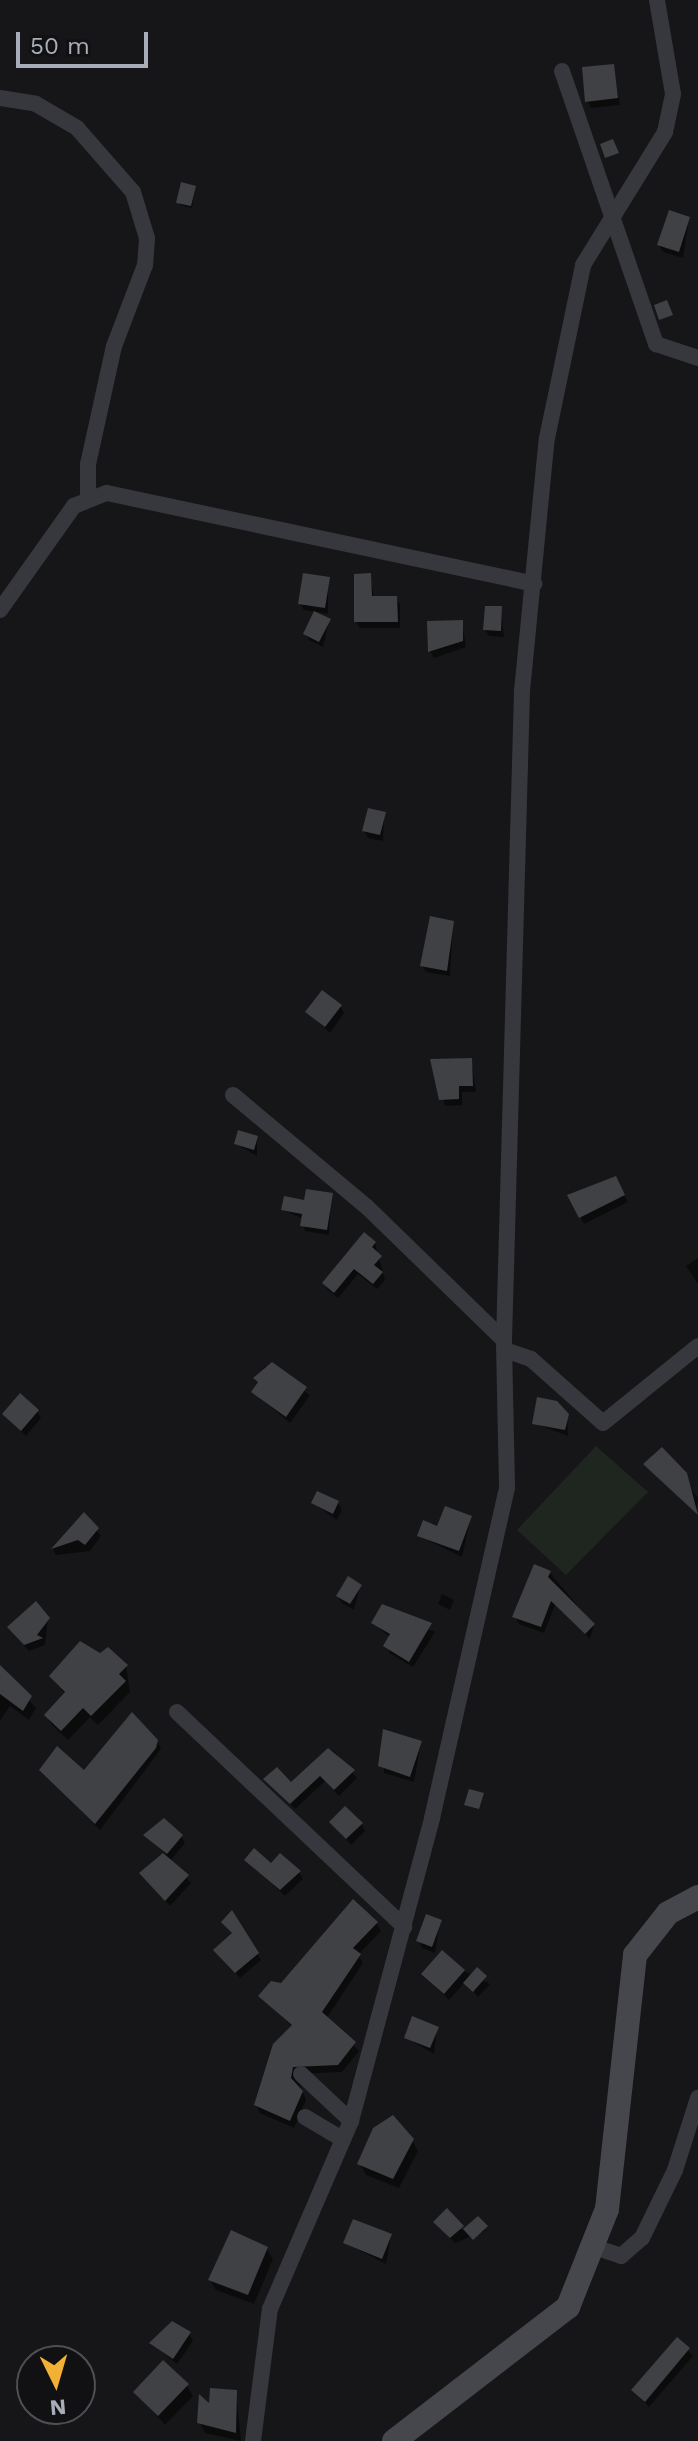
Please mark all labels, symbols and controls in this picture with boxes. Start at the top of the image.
scale bar [20,16,152,66]
text: 50 m [30,32,90,60]
north arrow [16,2345,96,2425]
text: N [49,2394,67,2421]

